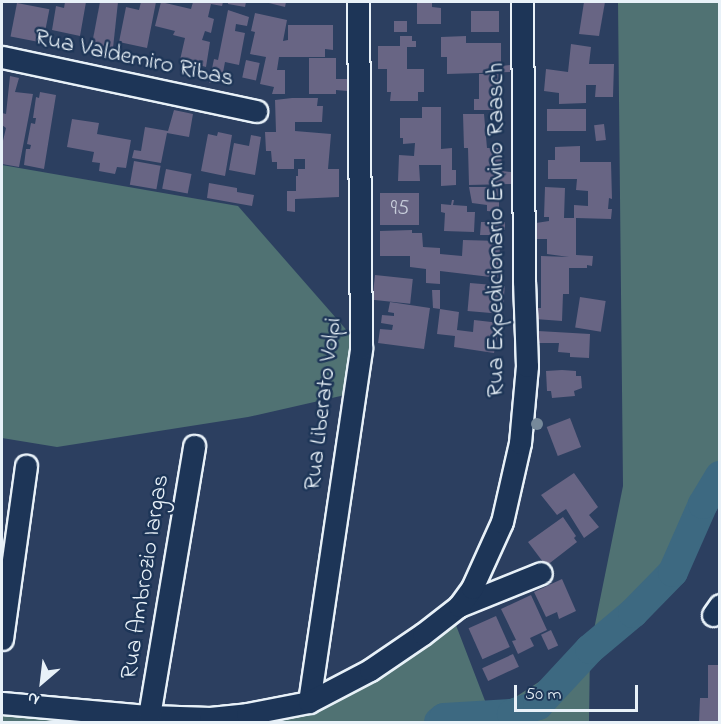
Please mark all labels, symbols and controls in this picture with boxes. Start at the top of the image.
street label: Rua Valdemiro Ribas [32,24,236,94]
street label: Rua Expedicionario Ervino Raasch [483,63,511,397]
house number: 95 [391,196,409,222]
street label: Rua Liberato Volpi [299,316,349,492]
street label: Rua Ambrozio Iargas [116,473,176,681]
north arrow [12,652,72,712]
scale bar [517,673,642,711]
text: 50 m [525,682,562,708]
text: N [23,685,44,711]

